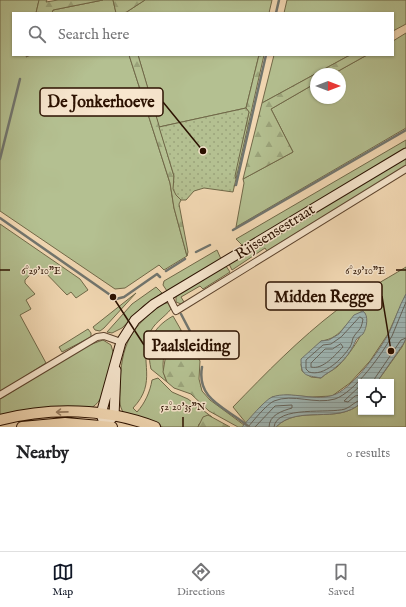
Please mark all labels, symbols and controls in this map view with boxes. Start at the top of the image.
search box [12,12,394,56]
icon: search [26,23,48,45]
text: Search here [58,25,129,44]
north arrow [310,68,346,104]
callout: De Jonkerhoeve [40,88,163,116]
text: De Jonkerhoeve [47,93,155,113]
street label: Rijssensestraat [232,200,318,264]
text: 6°29'10"E [21,265,61,278]
text: 6°29'10"E [345,265,385,278]
callout: Midden Regge [266,282,382,310]
text: Midden Regge [274,288,375,308]
callout: Paalsleiding [144,331,239,359]
text: Paalsleiding [152,337,232,357]
map controls [358,379,394,415]
button: locate [358,379,394,415]
text: 52°20'35"N [161,401,206,414]
one-way arrow [56,408,69,416]
text: Nearby [16,443,69,464]
text: 0 results [346,445,390,462]
tab: Map [52,561,74,599]
tab: Directions [177,561,225,599]
tab: Saved [328,561,354,599]

